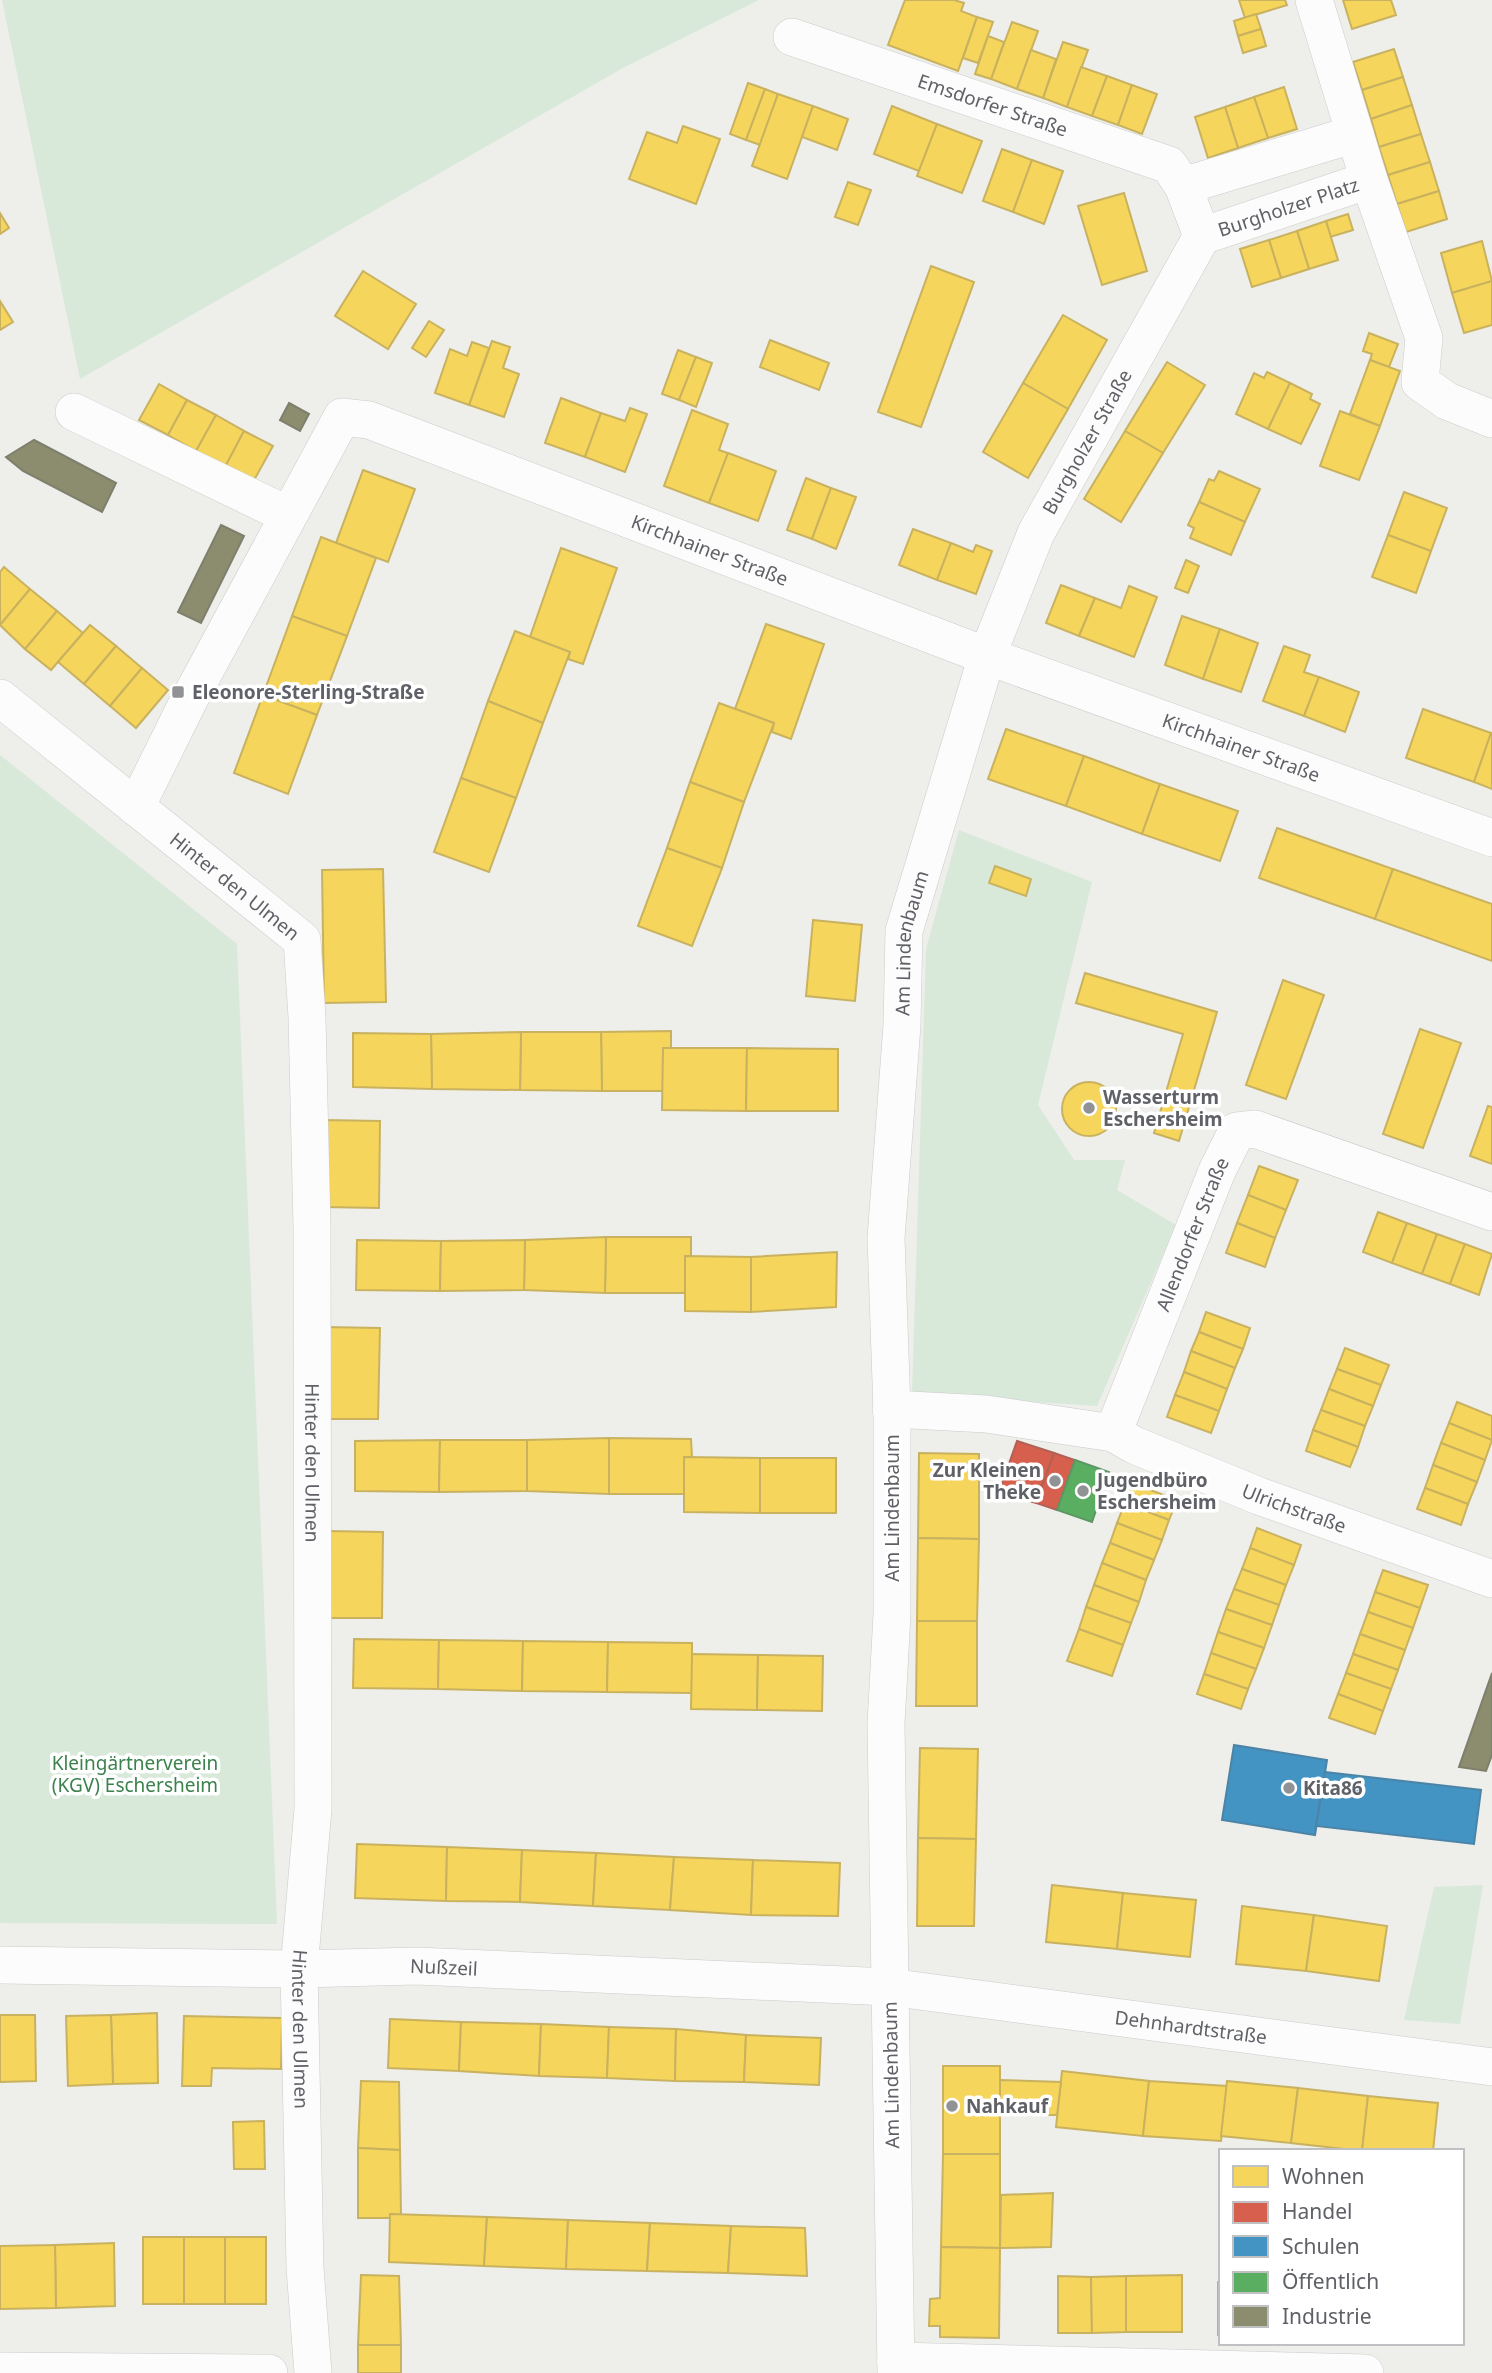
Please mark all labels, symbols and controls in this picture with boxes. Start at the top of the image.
street label: Emsdorfer Straße [914,68,1071,143]
street label: Burgholzer Platz [1214,171,1362,243]
street label: Burgholzer Straße [1036,365,1138,519]
street label: Kirchhainer Straße [628,508,792,592]
place label: Eleonore-Sterling-Straße [192,679,425,705]
marker: Eleonore-Sterling-Straße [170,684,186,700]
street label: Kirchhainer Straße [1159,707,1324,788]
street label: Hinter den Ulmen [165,826,305,946]
street label: Am Lindenbaum [889,867,935,1016]
place label: Wasserturm Eschersheim [1103,1084,1223,1132]
marker: Wasserturm Eschersheim [1081,1100,1097,1116]
street label: Allendorfer Straße [1150,1153,1235,1315]
street label: Hinter den Ulmen [299,1383,326,1542]
street label: Am Lindenbaum [879,1434,905,1582]
place label: Zur Kleinen Theke [933,1457,1041,1505]
place label: Jugendbüro Eschersheim [1095,1467,1217,1515]
marker: Zur Kleinen Theke [1047,1473,1063,1489]
street label: Ulrichstraße [1238,1477,1350,1539]
marker: Jugendbüro Eschersheim [1075,1483,1091,1499]
park label: Kleingärtnerverein (KGV) Eschersheim [52,1750,218,1798]
place label: Kita86 [1303,1775,1363,1801]
marker: Kita86 [1281,1780,1297,1796]
street label: Hinter den Ulmen [286,1948,315,2109]
street label: Nußzeil [410,1953,478,1982]
street label: Am Lindenbaum [877,2001,905,2149]
street label: Dehnhardtstraße [1113,2004,1269,2050]
place label: Nahkauf [966,2093,1050,2119]
marker: Nahkauf [944,2098,960,2114]
legend [1219,2149,1464,2345]
text: Wohnen [1282,2162,1365,2190]
text: Handel [1282,2197,1353,2225]
text: Schulen [1282,2232,1360,2260]
text: Öffentlich [1282,2267,1379,2295]
text: Industrie [1282,2302,1372,2330]

